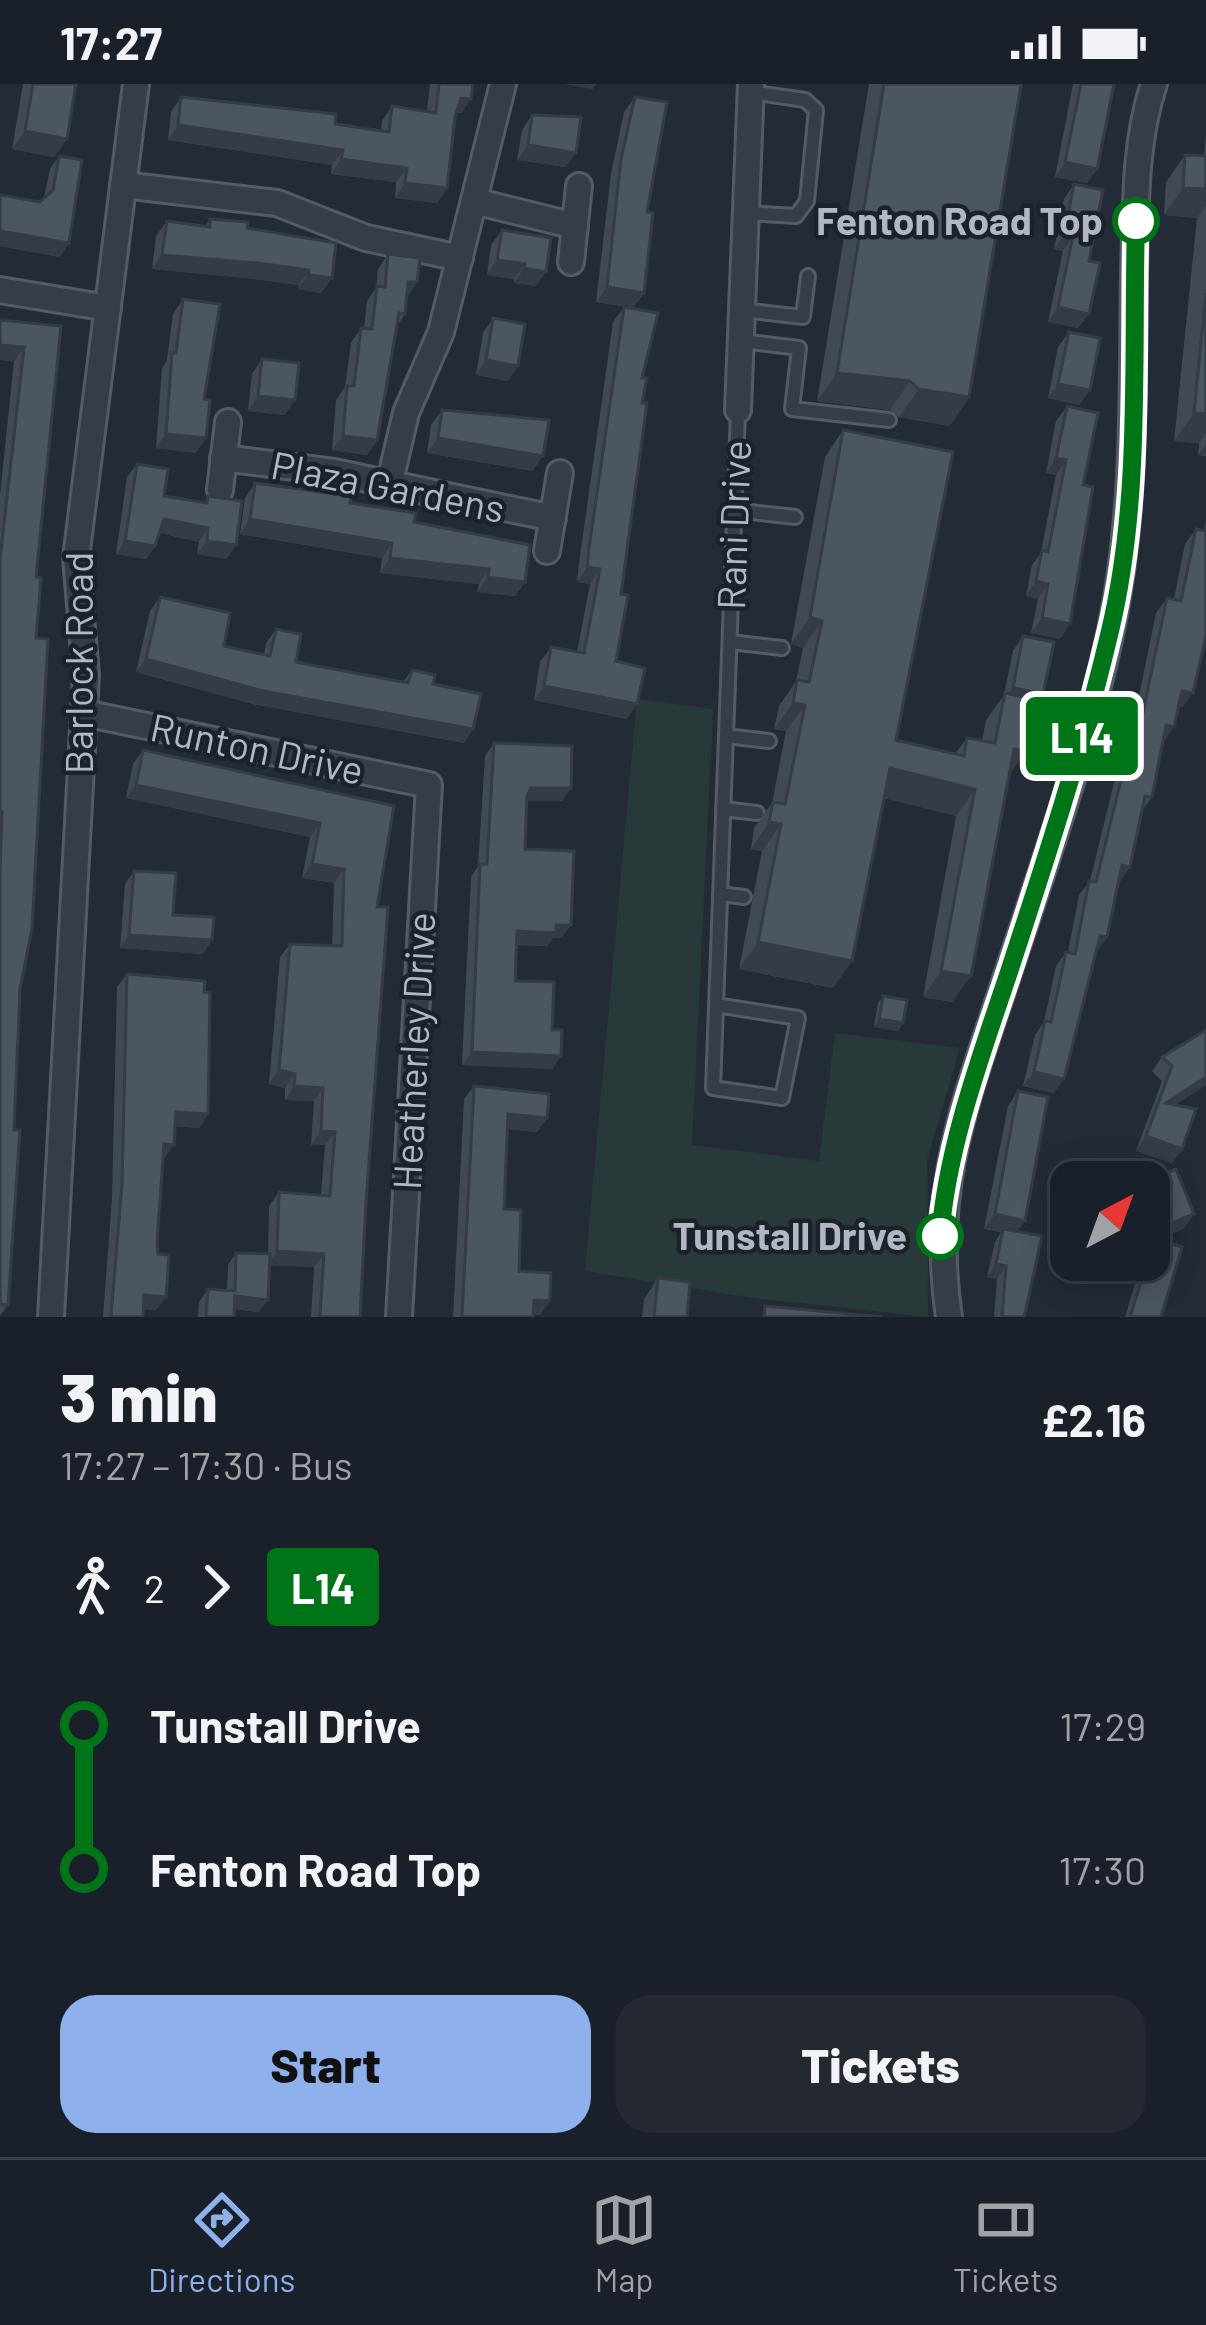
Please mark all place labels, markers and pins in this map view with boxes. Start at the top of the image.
place label: Fenton Road Top [816,196,1103,243]
marker: Fenton Road Top [1114,199,1158,243]
place label: Tunstall Drive [672,1211,907,1258]
marker: Tunstall Drive [918,1214,962,1258]

